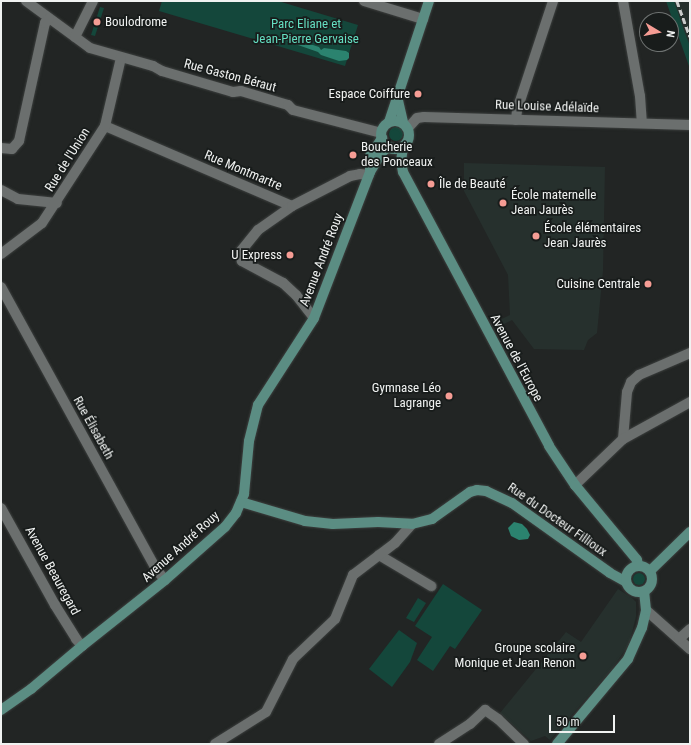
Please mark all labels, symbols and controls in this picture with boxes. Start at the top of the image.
north arrow [639,12,679,52]
place label: Boulodrome [105,14,167,30]
marker: Boulodrome [92,17,102,27]
park label: Parc Eliane et Jean-Pierre Gervaise [253,17,359,48]
text: N [663,30,677,38]
street label: Rue Gaston Béraut [182,56,278,96]
place label: Espace Coiffure [329,86,410,102]
marker: Espace Coiffure [413,89,423,99]
street label: Rue Louise Adélaïde [495,97,599,117]
street label: Rue de l'Union [42,125,94,195]
place label: Boucherie des Ponceaux [361,140,433,171]
street label: Rue Montmartre [202,148,284,194]
marker: Boucherie des Ponceaux [348,150,358,160]
place label: Île de Beauté [439,176,505,192]
marker: Île de Beauté [426,179,436,189]
place label: École maternelle Jean Jaurès [511,188,596,219]
marker: École maternelle Jean Jaurès [498,198,508,208]
street label: Avenue André Rouy [297,211,347,309]
place label: École élémentaires Jean Jaurès [544,221,641,252]
marker: École élémentaires Jean Jaurès [531,231,541,241]
place label: U Express [231,247,282,263]
marker: U Express [285,250,295,260]
place label: Cuisine Centrale [556,276,640,292]
marker: Cuisine Centrale [643,279,653,289]
street label: Avenue de l'Europe [486,312,546,404]
place label: Gymnase Léo Lagrange [372,381,441,412]
marker: Gymnase Léo Lagrange [444,391,454,401]
street label: Rue Élisabeth [69,394,117,462]
street label: Rue du Docteur Fillioux [504,480,610,560]
street label: Avenue André Rouy [139,508,223,586]
street label: Avenue Beauregard [21,524,83,618]
place label: Groupe scolaire Monique et Jean Renon [455,641,575,672]
marker: Groupe scolaire Monique et Jean Renon [578,651,588,661]
scale bar [551,707,617,733]
text: 50 m [556,715,580,729]

